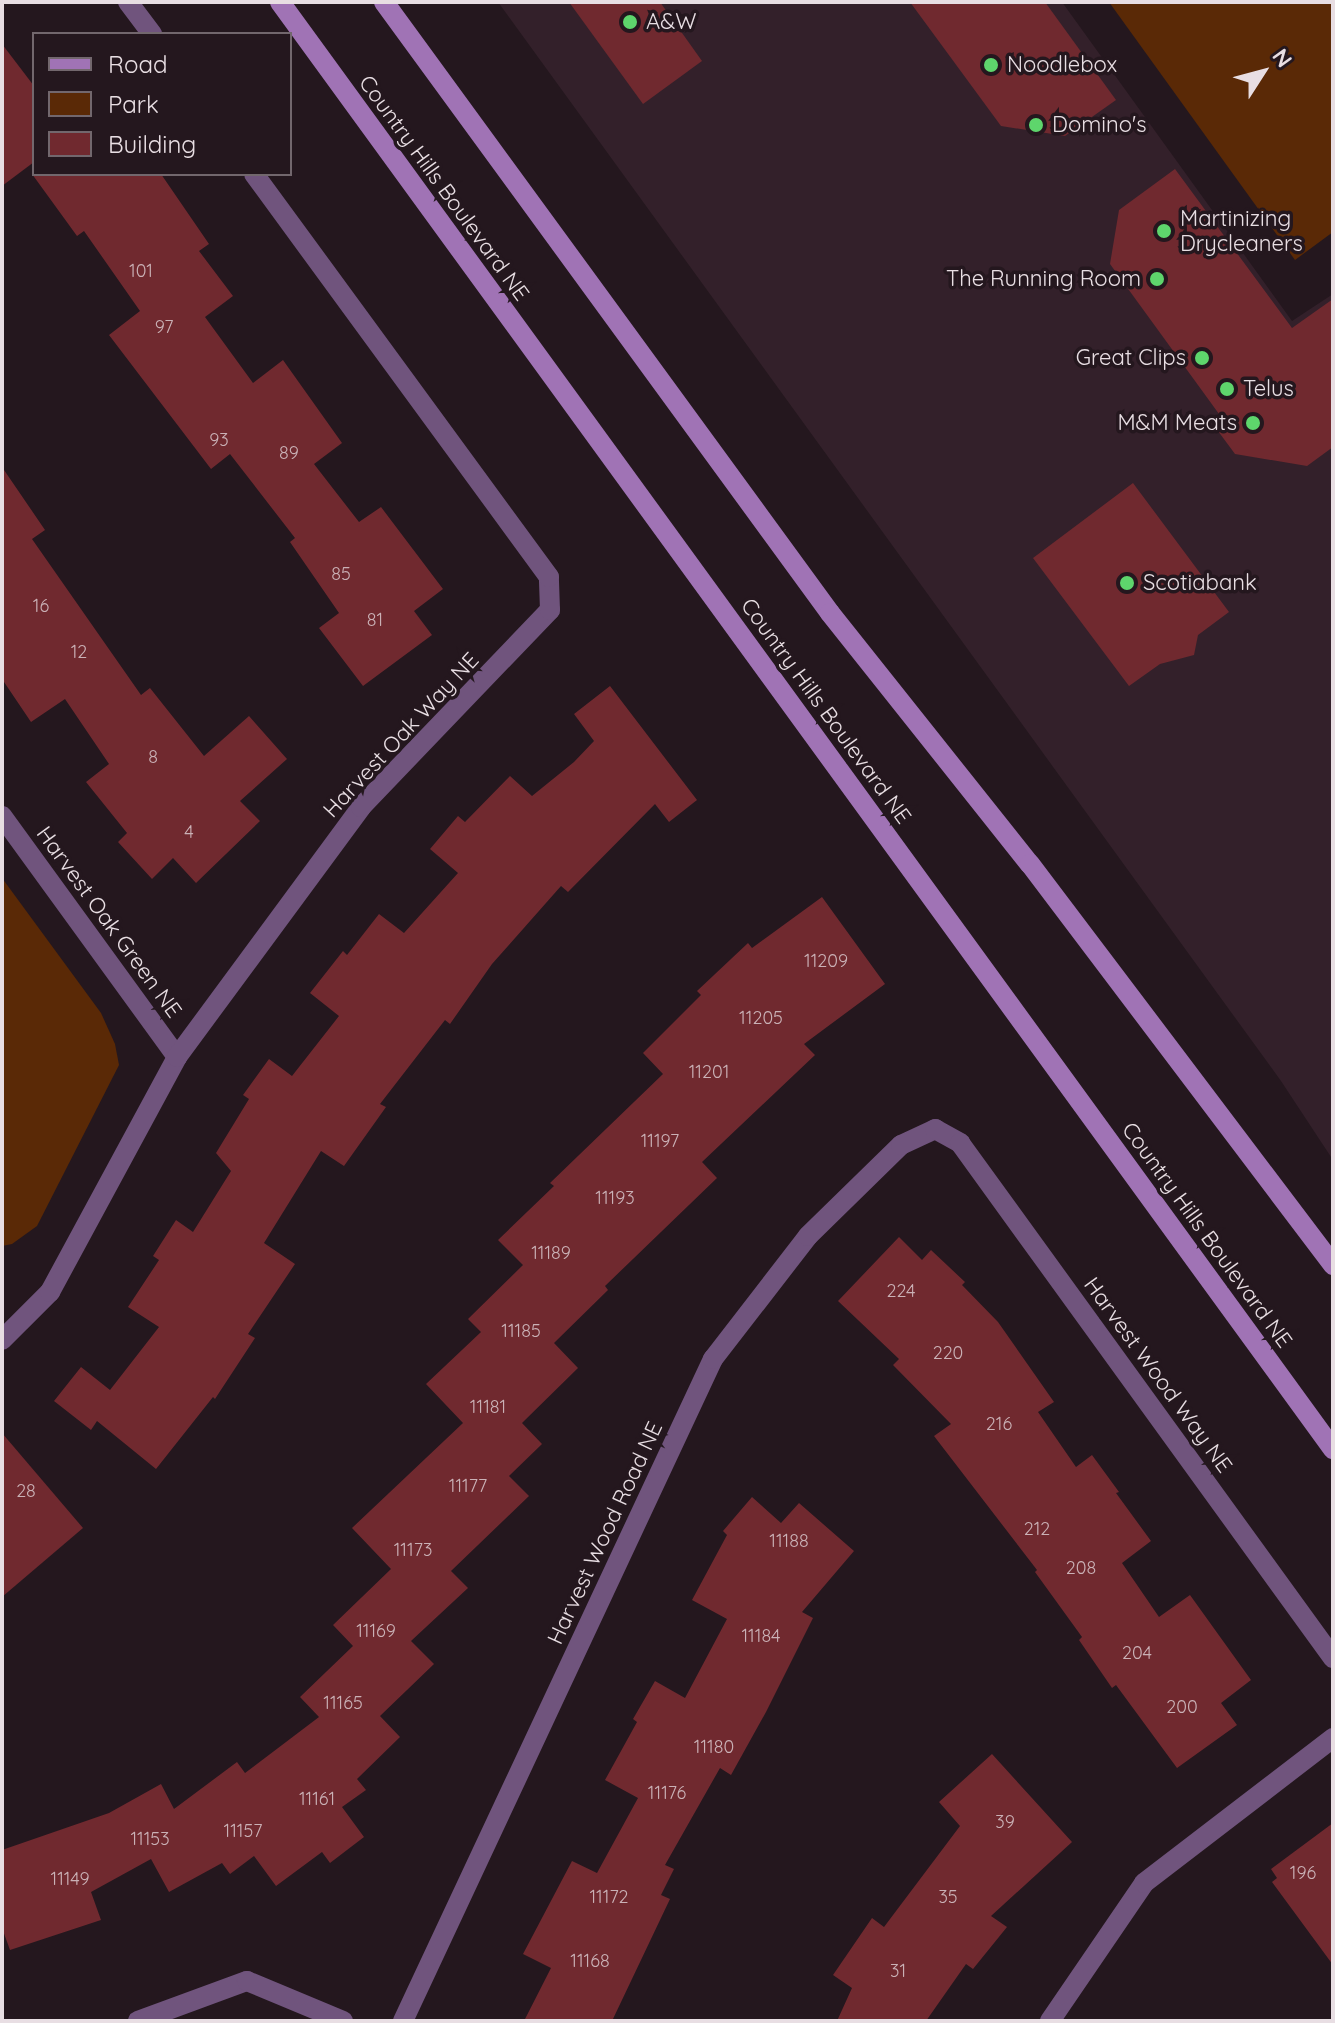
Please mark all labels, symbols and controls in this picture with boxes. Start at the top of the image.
place label: A&W [646,9,696,35]
marker: A&W [621,13,639,31]
legend [32,32,292,176]
north arrow [1223,32,1303,112]
text: N [1266,43,1298,73]
text: Road [108,49,168,79]
place label: Noodlebox [1007,52,1117,78]
marker: Noodlebox [982,56,1000,74]
street label: Country Hills Boulevard NE [353,70,535,306]
text: Park [108,89,159,119]
place label: Domino's [1052,112,1147,138]
marker: Domino's [1027,116,1045,134]
text: Building [108,129,196,159]
place label: Martinizing Drycleaners [1180,205,1303,256]
marker: Martinizing Drycleaners [1155,222,1173,240]
house number: 101 [129,260,153,282]
place label: The Running Room [946,266,1141,292]
marker: The Running Room [1148,270,1166,288]
house number: 97 [155,316,173,338]
place label: Great Clips [1076,345,1186,371]
marker: Great Clips [1193,349,1211,367]
place label: Telus [1243,376,1294,402]
marker: Telus [1218,380,1236,398]
place label: M&M Meats [1117,410,1237,436]
marker: M&M Meats [1244,414,1262,432]
house number: 93 [209,429,229,451]
house number: 89 [279,442,299,464]
house number: 85 [331,563,351,585]
place label: Scotiabank [1143,570,1257,596]
marker: Scotiabank [1118,574,1136,592]
street label: Country Hills Boulevard NE [735,593,917,829]
house number: 16 [33,595,49,617]
house number: 81 [367,609,383,631]
house number: 12 [71,641,87,663]
street label: Harvest Oak Way NE [318,647,484,823]
house number: 8 [148,746,158,768]
street label: Harvest Oak Green NE [31,821,187,1023]
house number: 4 [184,821,194,843]
house number: 11209 [804,950,848,972]
house number: 11205 [739,1007,783,1029]
house number: 11201 [689,1061,729,1083]
street label: Country Hills Boulevard NE [1116,1117,1298,1353]
house number: 11197 [641,1130,679,1152]
house number: 11193 [595,1187,635,1209]
house number: 11189 [531,1242,571,1264]
street label: Harvest Wood Way NE [1078,1272,1238,1478]
house number: 224 [886,1280,916,1302]
house number: 11185 [501,1320,541,1342]
house number: 220 [933,1342,963,1364]
house number: 11181 [470,1396,506,1418]
house number: 216 [986,1413,1012,1435]
street label: Harvest Wood Road NE [542,1418,668,1648]
house number: 11177 [449,1475,487,1497]
house number: 28 [16,1480,36,1502]
house number: 212 [1024,1518,1050,1540]
house number: 11188 [769,1530,809,1552]
house number: 11173 [394,1539,432,1561]
house number: 208 [1066,1557,1096,1579]
house number: 11169 [356,1620,396,1642]
house number: 11184 [741,1625,781,1647]
house number: 204 [1122,1642,1152,1664]
house number: 11165 [323,1692,363,1714]
house number: 200 [1166,1696,1198,1718]
house number: 11180 [694,1736,734,1758]
house number: 11176 [648,1782,686,1804]
house number: 11161 [299,1788,335,1810]
house number: 39 [995,1811,1015,1833]
house number: 11157 [223,1820,263,1842]
house number: 11153 [130,1828,170,1850]
house number: 196 [1290,1862,1316,1884]
house number: 11149 [51,1868,89,1890]
house number: 11172 [589,1886,629,1908]
house number: 35 [938,1886,958,1908]
house number: 11168 [570,1950,610,1972]
house number: 31 [890,1960,906,1982]

